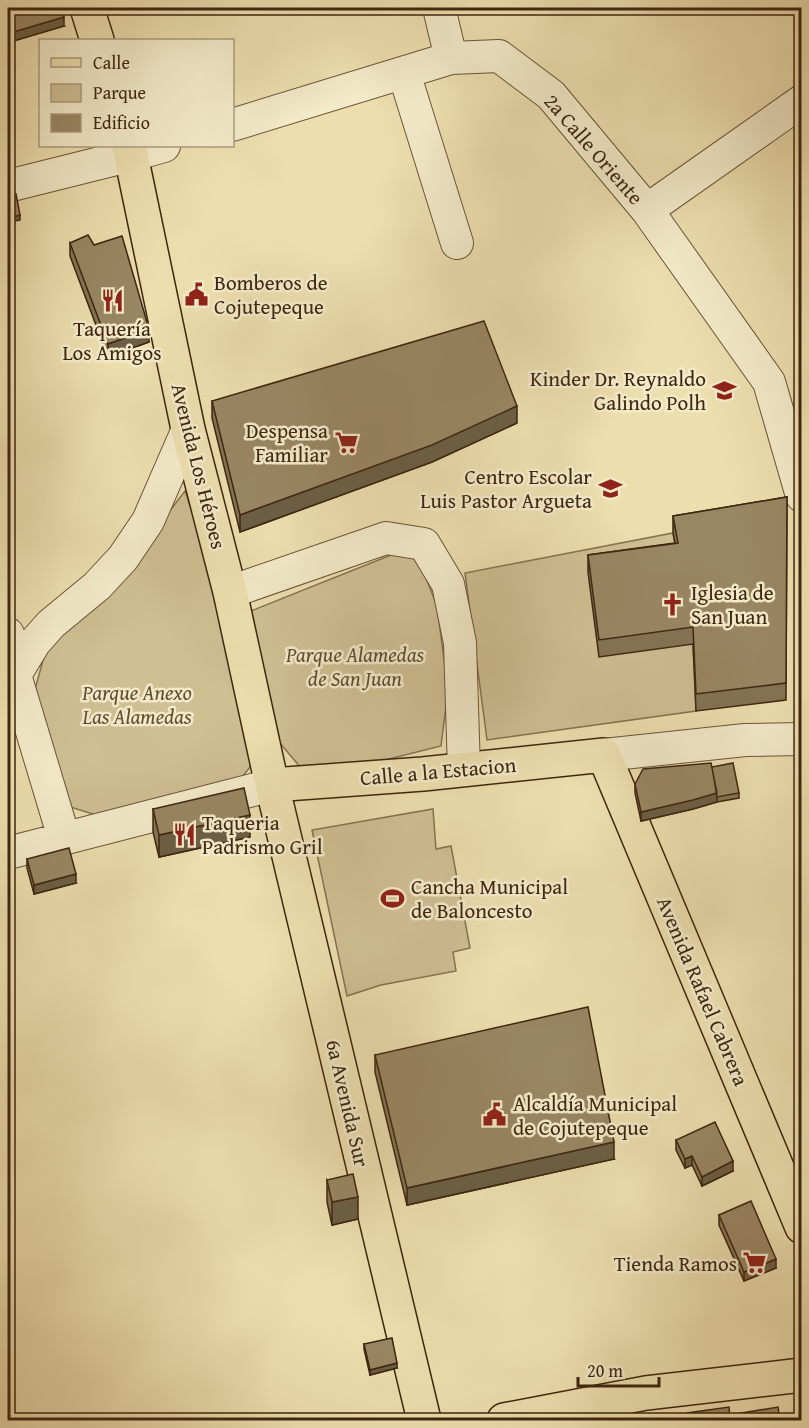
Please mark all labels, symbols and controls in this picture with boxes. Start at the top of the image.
legend [39,39,234,147]
text: Calle [93,49,130,76]
text: Parque [93,79,146,106]
street label: 2a Calle Oriente [537,87,651,212]
text: Edificio [93,109,150,136]
place label: Bomberos de Cojutepeque [214,267,328,322]
public building icon: Bomberos de Cojutepeque [183,281,209,307]
restaurant icon: Taquería Los Amigos [99,287,125,313]
place label: Taquería Los Amigos [62,313,162,368]
place label: Kinder Dr. Reynaldo Galindo Polh [530,363,706,418]
school or university icon: Kinder Dr. Reynaldo Galindo Polh [711,377,737,403]
street label: Avenida Los Héroes [163,380,235,552]
place label: Despensa Familiar [246,415,328,470]
supermarket icon: Despensa Familiar [333,429,359,455]
place label: Centro Escolar Luis Pastor Argueta [420,461,592,516]
school or university icon: Centro Escolar Luis Pastor Argueta [597,475,623,501]
place label: Iglesia de San Juan [691,577,774,632]
church icon: Iglesia de San Juan [660,591,686,617]
park label: Parque Alamedas de San Juan [285,639,425,694]
park label: Parque Anexo Las Alamedas [81,677,192,732]
street label: Calle a la Estacion [359,749,518,793]
place label: Taqueria Padrismo Gril [202,807,323,862]
restaurant icon: Taqueria Padrismo Gril [171,821,197,847]
place label: Cancha Municipal de Baloncesto [411,871,568,926]
sports icon: Cancha Municipal de Baloncesto [380,885,406,911]
street label: Avenida Rafael Cabrera [649,892,757,1090]
street label: 6a Avenida Sur [318,1036,378,1170]
place label: Alcaldía Municipal de Cojutepeque [513,1088,677,1143]
public building icon: Alcaldía Municipal de Cojutepeque [482,1102,508,1128]
place label: Tienda Ramos [614,1248,737,1279]
supermarket icon: Tienda Ramos [742,1250,768,1276]
scale bar [578,1350,659,1388]
text: 20 m [587,1357,623,1384]

